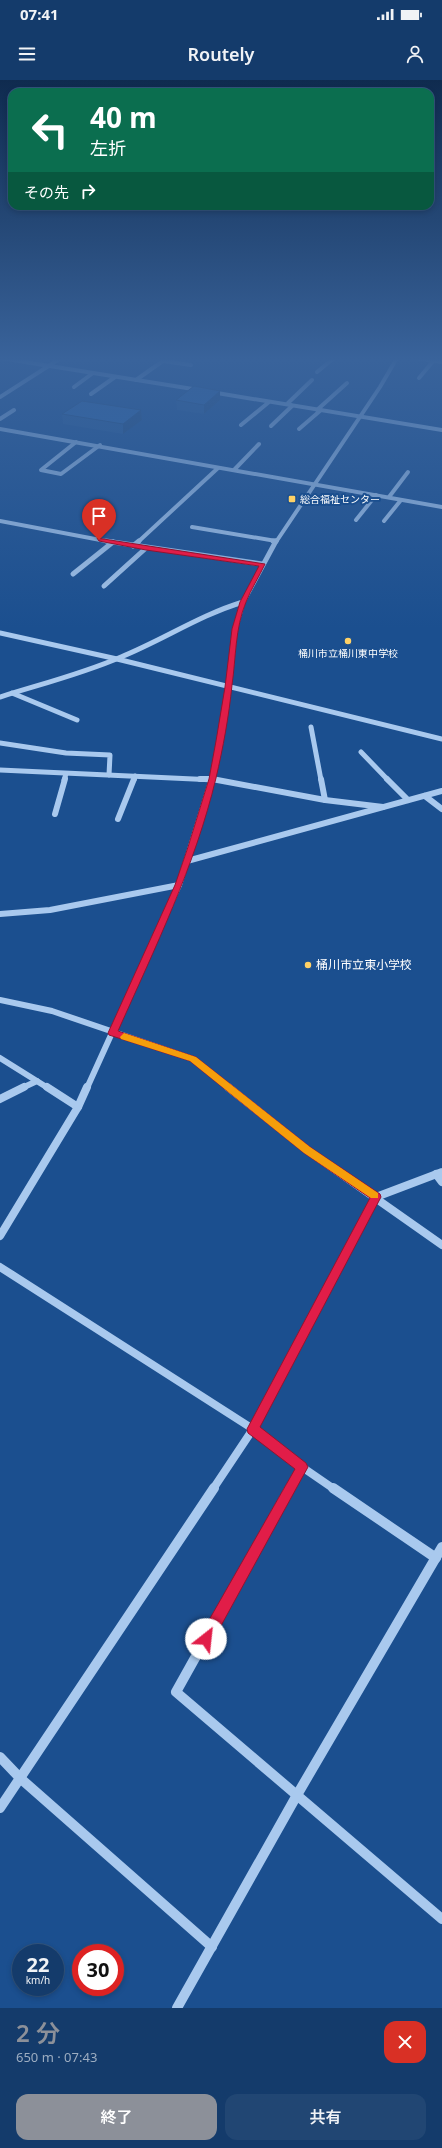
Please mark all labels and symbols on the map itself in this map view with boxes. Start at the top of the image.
place label: 総合福祉センター [300,492,380,506]
marker: 総合福祉センター [287,494,297,504]
pin [82,499,116,540]
marker: 桶川市立桶川東中学校 [343,636,353,646]
place label: 桶川市立桶川東中学校 [298,646,398,660]
place label: 桶川市立東小学校 [316,956,412,973]
marker: 桶川市立東小学校 [303,960,313,970]
position arrow [185,1618,227,1660]
speed limit sign: 30 [72,1944,124,1996]

